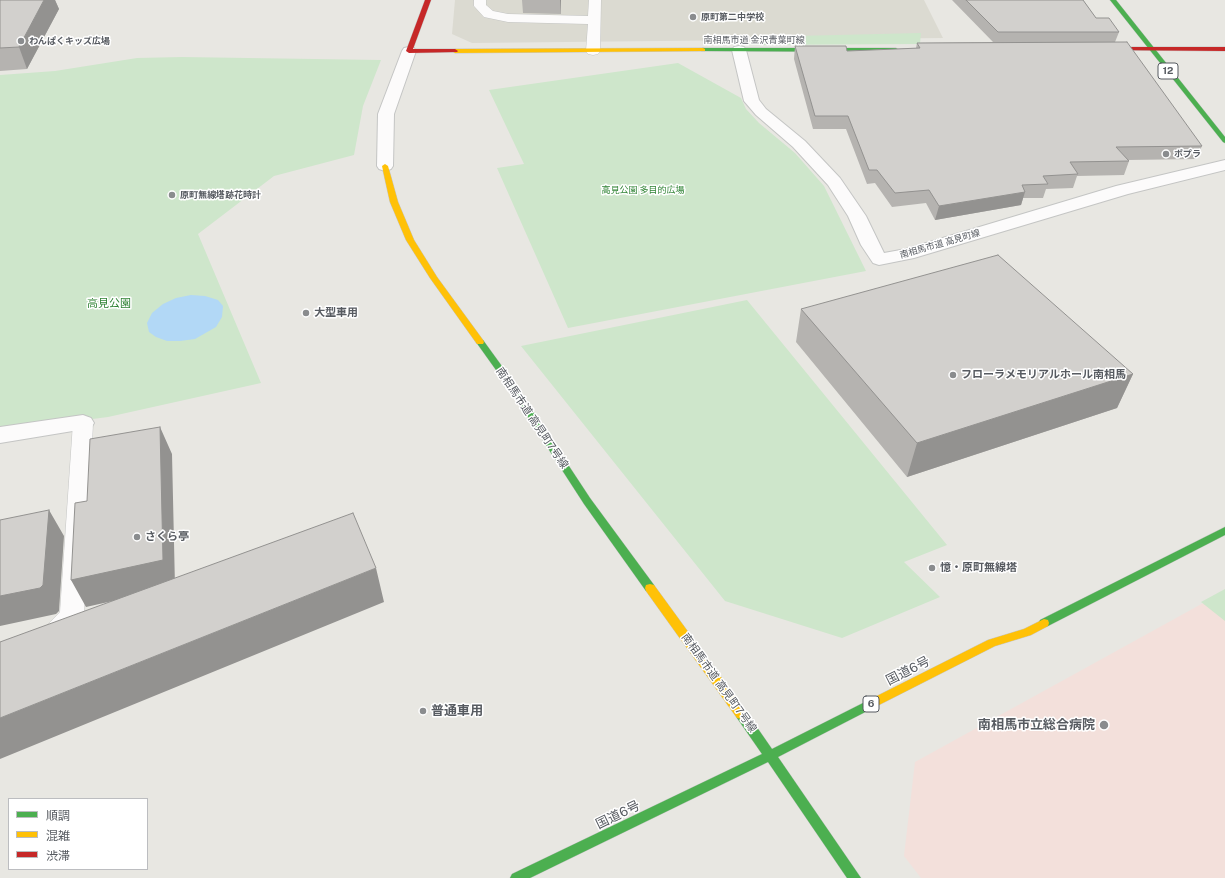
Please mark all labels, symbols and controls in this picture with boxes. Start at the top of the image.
marker: 原町第二中学校 [688,12,698,22]
place label: 原町第二中学校 [701,12,764,22]
street label: 南相馬市道 金沢青葉町線 [703,35,805,45]
marker: わんぱくキッズ広場 [16,36,26,46]
place label: わんぱくキッズ広場 [29,36,110,46]
road number: 12 [1158,63,1178,79]
marker: ポプラ [1161,149,1171,159]
place label: ポプラ [1174,149,1201,159]
park label: 高見公園 多目的広場 [601,185,685,195]
marker: 原町無線塔跡花時計 [167,190,177,200]
place label: 原町無線塔跡花時計 [180,190,261,200]
street label: 南相馬市道 高見町線 [899,227,981,261]
park label: 高見公園 [87,297,131,311]
place label: 大型車用 [314,306,358,320]
marker: 大型車用 [301,308,311,318]
street label: 南相馬市道 高見町7号線 [493,365,571,471]
place label: フローラメモリアルホール南相馬 [961,368,1126,382]
marker: フローラメモリアルホール南相馬 [948,370,958,380]
place label: さくら亭 [145,530,189,544]
marker: さくら亭 [132,532,142,542]
place label: 憶・原町無線塔 [940,561,1017,575]
marker: 憶・原町無線塔 [927,563,937,573]
street label: 南相馬市道 高見町7号線 [679,631,759,735]
street label: 国道6号 [883,653,933,689]
road number: 6 [863,696,879,712]
place label: 普通車用 [431,703,483,719]
marker: 普通車用 [418,706,428,716]
place label: 南相馬市立総合病院 [978,717,1095,733]
marker: 南相馬市立総合病院 [1098,719,1110,731]
legend [8,798,148,870]
street label: 国道6号 [593,798,643,832]
text: 順調 [46,809,70,823]
text: 混雑 [46,829,70,843]
text: 渋滞 [46,849,70,863]

